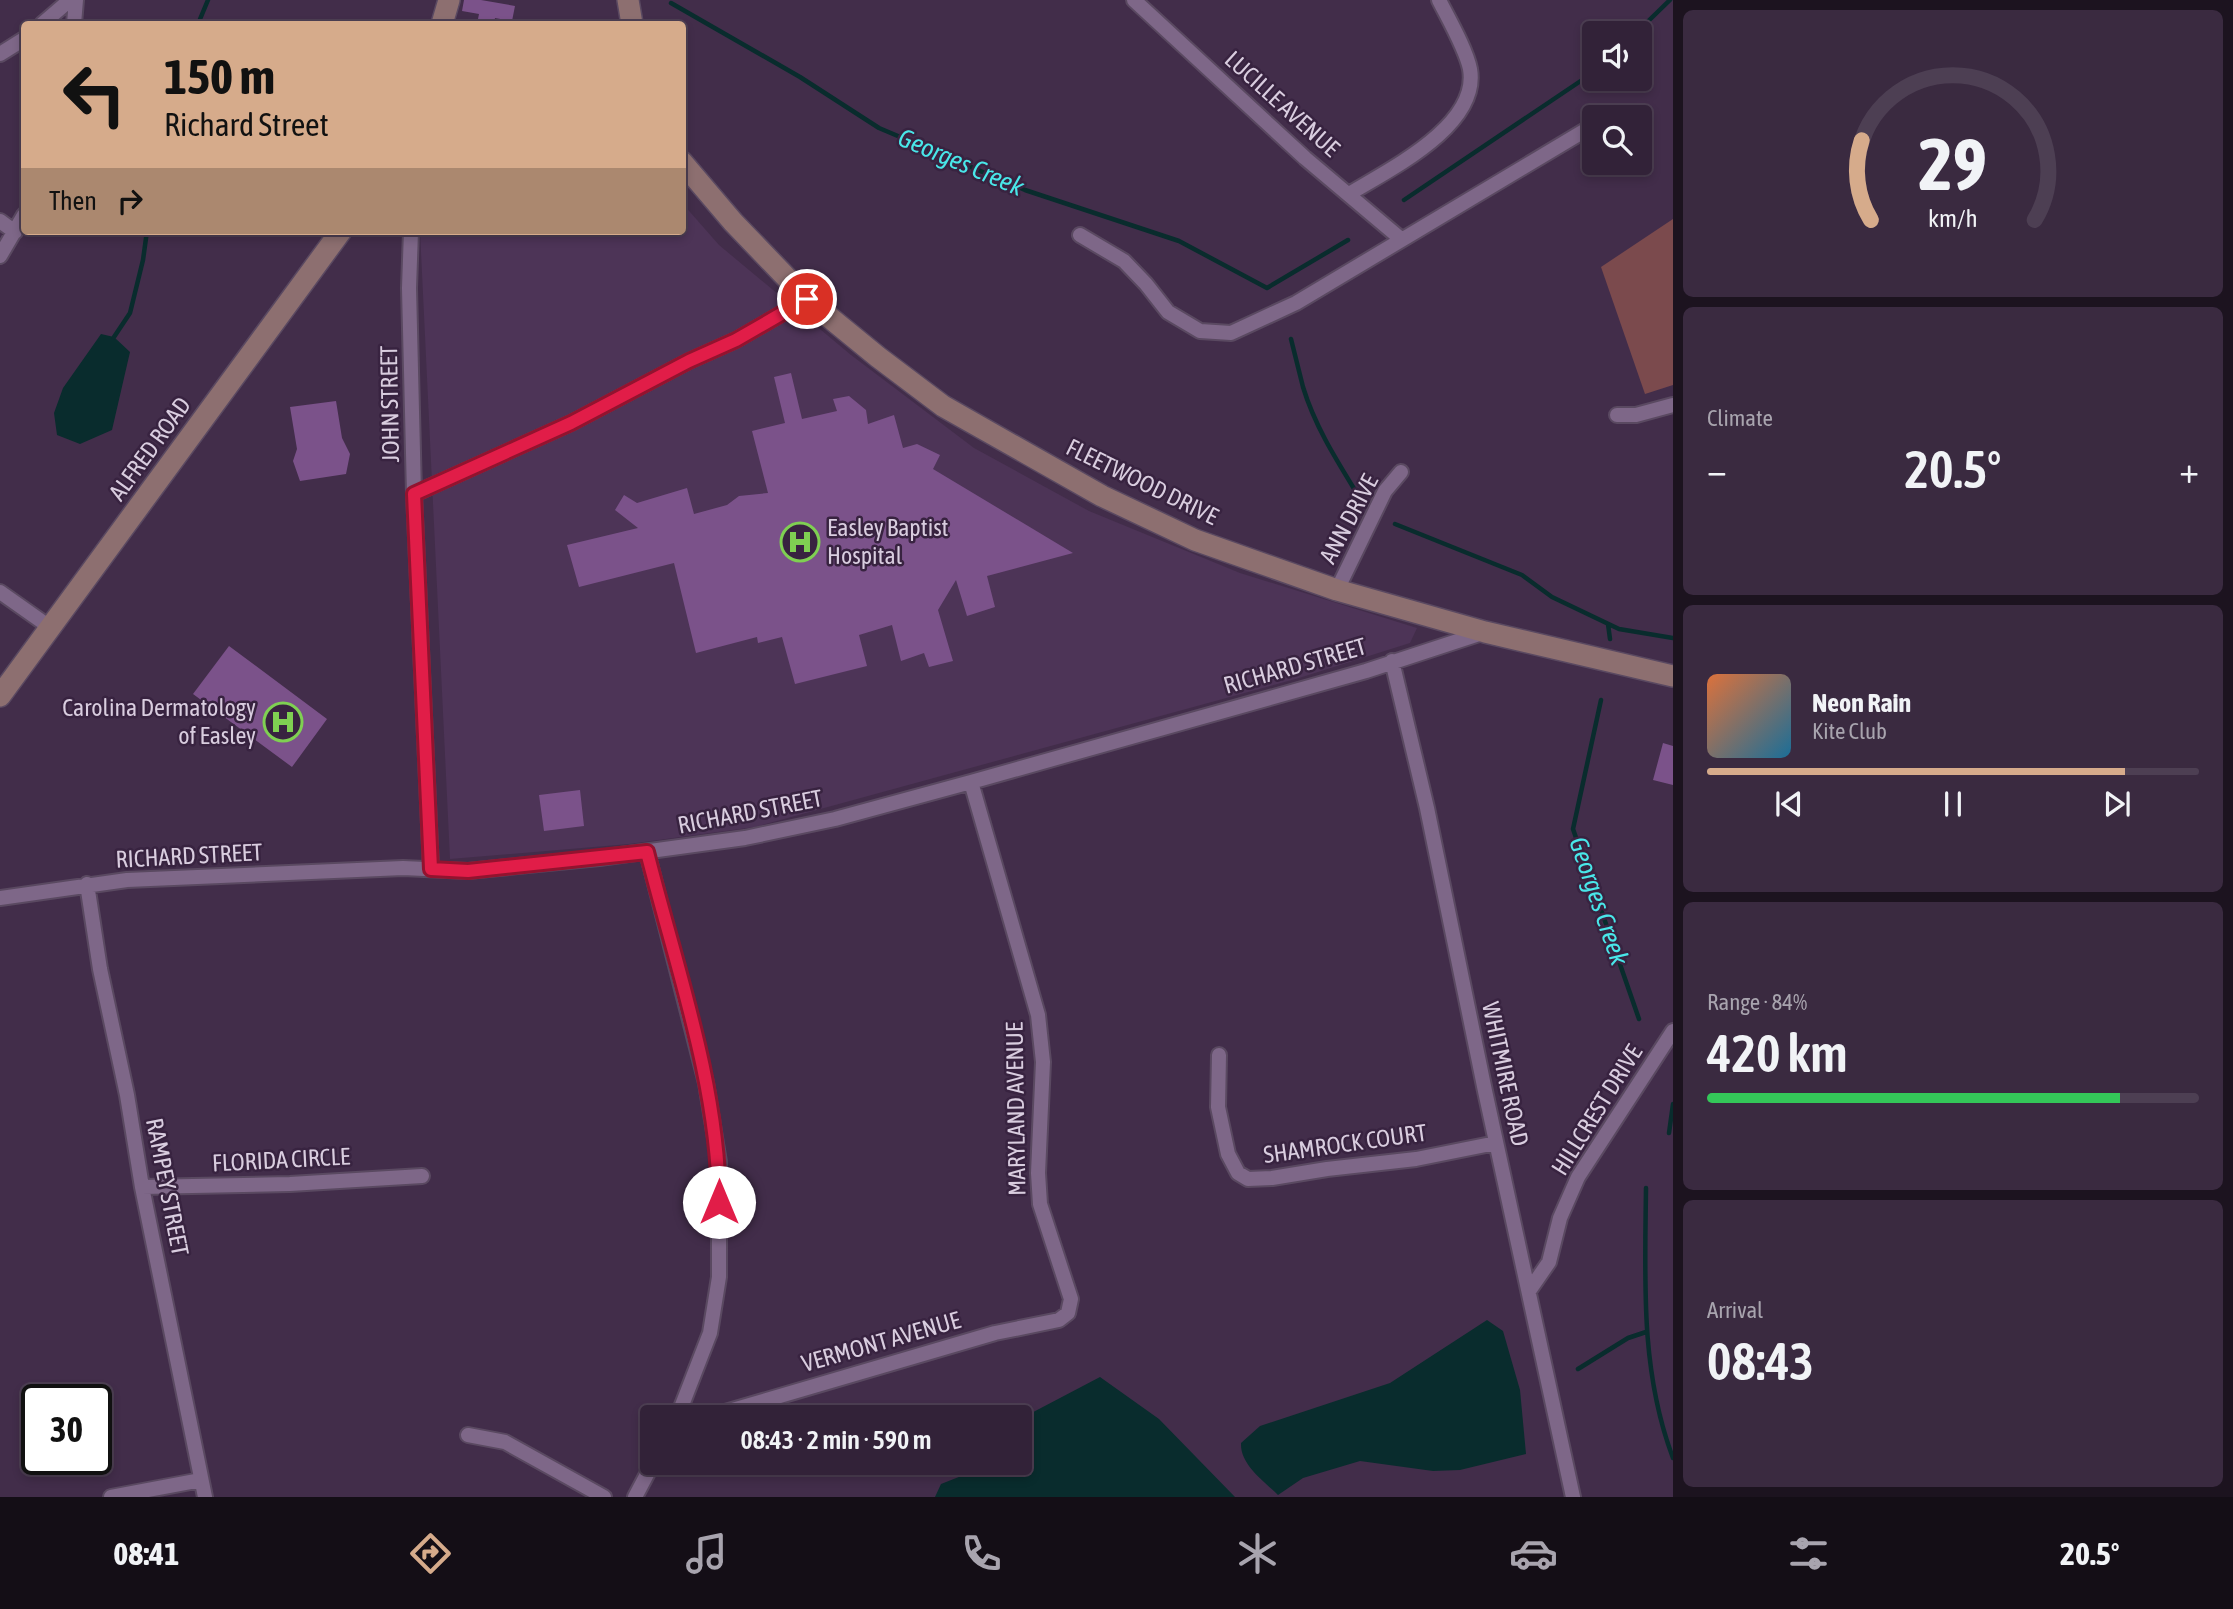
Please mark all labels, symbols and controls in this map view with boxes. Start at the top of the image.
map controls [1582,21,1652,175]
button: sound [1582,21,1652,91]
street label: LUCILLE AVENUE [1220,45,1345,162]
text: 150 m [164,48,275,104]
icon: left [49,49,140,140]
button: search [1582,105,1652,175]
text: Richard Street [164,106,329,143]
water label: Georges Creek [894,122,1029,202]
text: 29 [1919,122,1987,205]
icon: right [111,182,149,220]
text: Then [49,186,97,216]
text: km/h [1928,204,1978,232]
pin [777,269,837,329]
icon: arrive [788,280,826,318]
street label: JOHN STREET [375,345,404,463]
street label: ALFRED ROAD [103,392,196,505]
text: Climate [1707,405,1773,431]
street label: FLEETWOOD DRIVE [1062,433,1222,530]
text: 20.5° [1905,439,2001,499]
text: − [1707,448,1727,491]
text: + [2179,448,2199,491]
street label: ANN DRIVE [1314,470,1383,568]
place label: Easley Baptist Hospital [827,514,949,569]
hospital icon: Easley Baptist Hospital [779,521,821,563]
street label: RICHARD STREET [1221,632,1370,699]
text: Neon Rain [1812,688,1911,718]
place label: Carolina Dermatology of Easley [62,694,256,749]
hospital icon: Carolina Dermatology of Easley [262,701,304,743]
text: Kite Club [1812,718,1887,744]
street label: RICHARD STREET [675,784,825,839]
icon: previous [1770,785,1808,823]
icon: pause [1934,785,1972,823]
icon: next [2098,785,2136,823]
water label: Georges Creek [1563,833,1635,970]
street label: RICHARD STREET [115,838,264,873]
text: Range · 84% [1707,989,1807,1015]
street label: WHITMIRE ROAD [1477,999,1534,1148]
street label: MARYLAND AVENUE [1000,1022,1031,1196]
text: 420 km [1707,1023,1848,1083]
street label: HILLCREST DRIVE [1546,1040,1647,1180]
street label: RAMPEY STREET [141,1116,194,1258]
street label: SHAMROCK COURT [1262,1119,1429,1168]
street label: FLORIDA CIRCLE [211,1142,351,1177]
position arrow [682,1165,756,1239]
text: Arrival [1707,1297,1763,1323]
street label: VERMONT AVENUE [798,1306,963,1377]
text: 08:43 [1707,1331,1814,1391]
speed limit sign: 30 [21,1384,112,1475]
text: 08:43 · 2 min · 590 m [741,1425,931,1455]
icon: directions [406,1529,455,1578]
icon: music [682,1529,731,1578]
icon: phone [957,1529,1006,1578]
icon: climate [1233,1529,1282,1578]
icon: car [1509,1529,1558,1578]
icon: filters [1784,1529,1833,1578]
text: 08:41 [113,1535,179,1572]
text: 20.5° [2060,1535,2120,1572]

